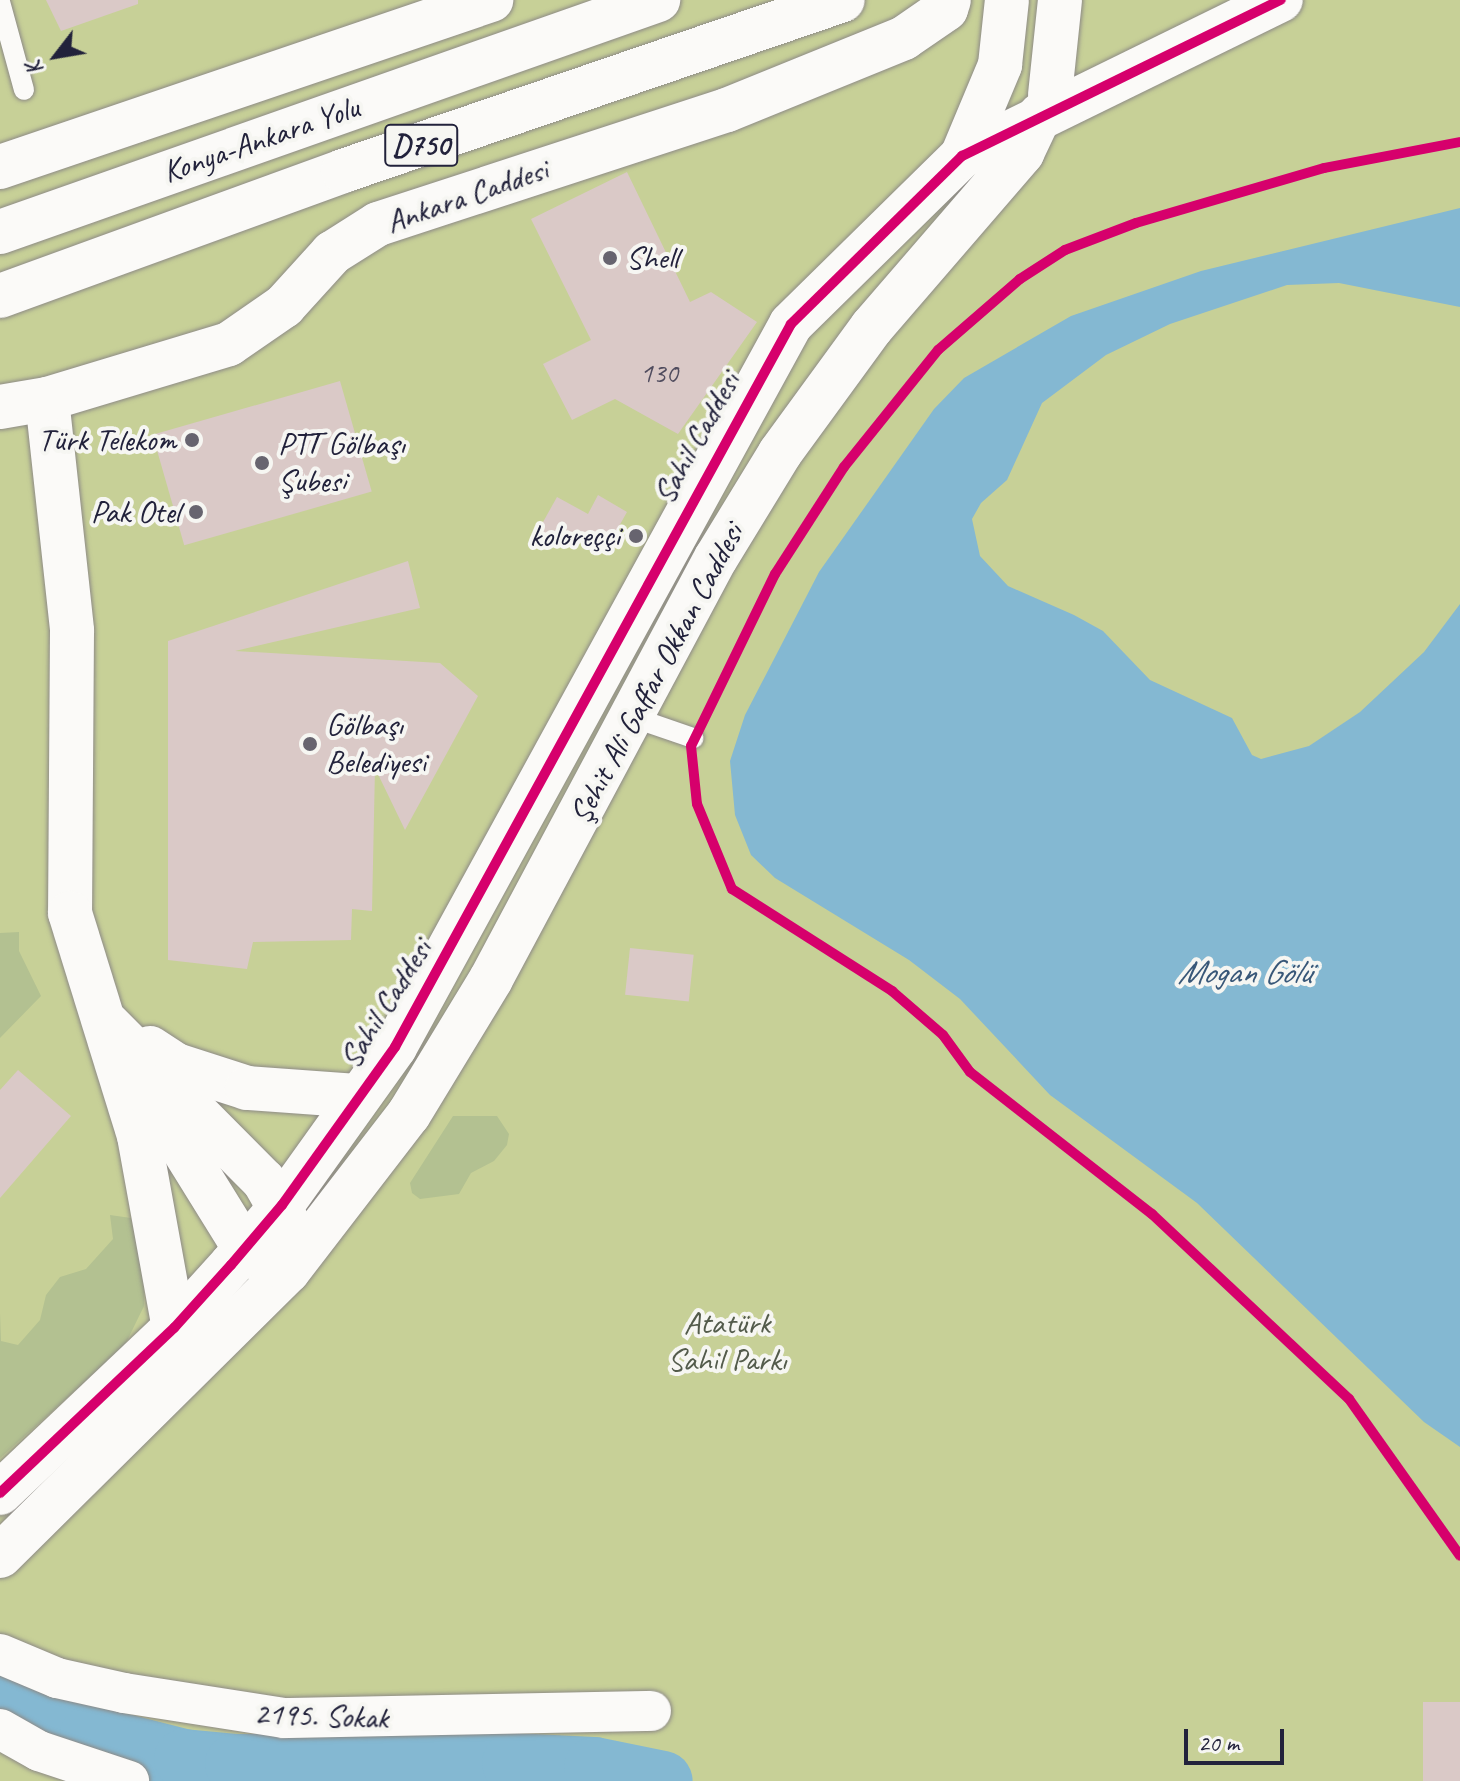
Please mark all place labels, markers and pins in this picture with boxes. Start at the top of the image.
place label: Shell [626,239,678,277]
marker: Shell [601,249,619,267]
place label: Türk Telekom [39,421,176,459]
place label: PTT Gölbaşı Şubesi [278,426,405,501]
marker: Türk Telekom [183,431,201,449]
marker: PTT Gölbaşı Şubesi [253,454,271,472]
place label: Pak Otel [90,493,180,531]
marker: Pak Otel [187,503,205,521]
place label: koloreççi [529,517,620,555]
marker: koloreççi [627,527,645,545]
place label: Gölbaşı Belediyesi [326,707,426,782]
marker: Gölbaşı Belediyesi [301,735,319,753]

